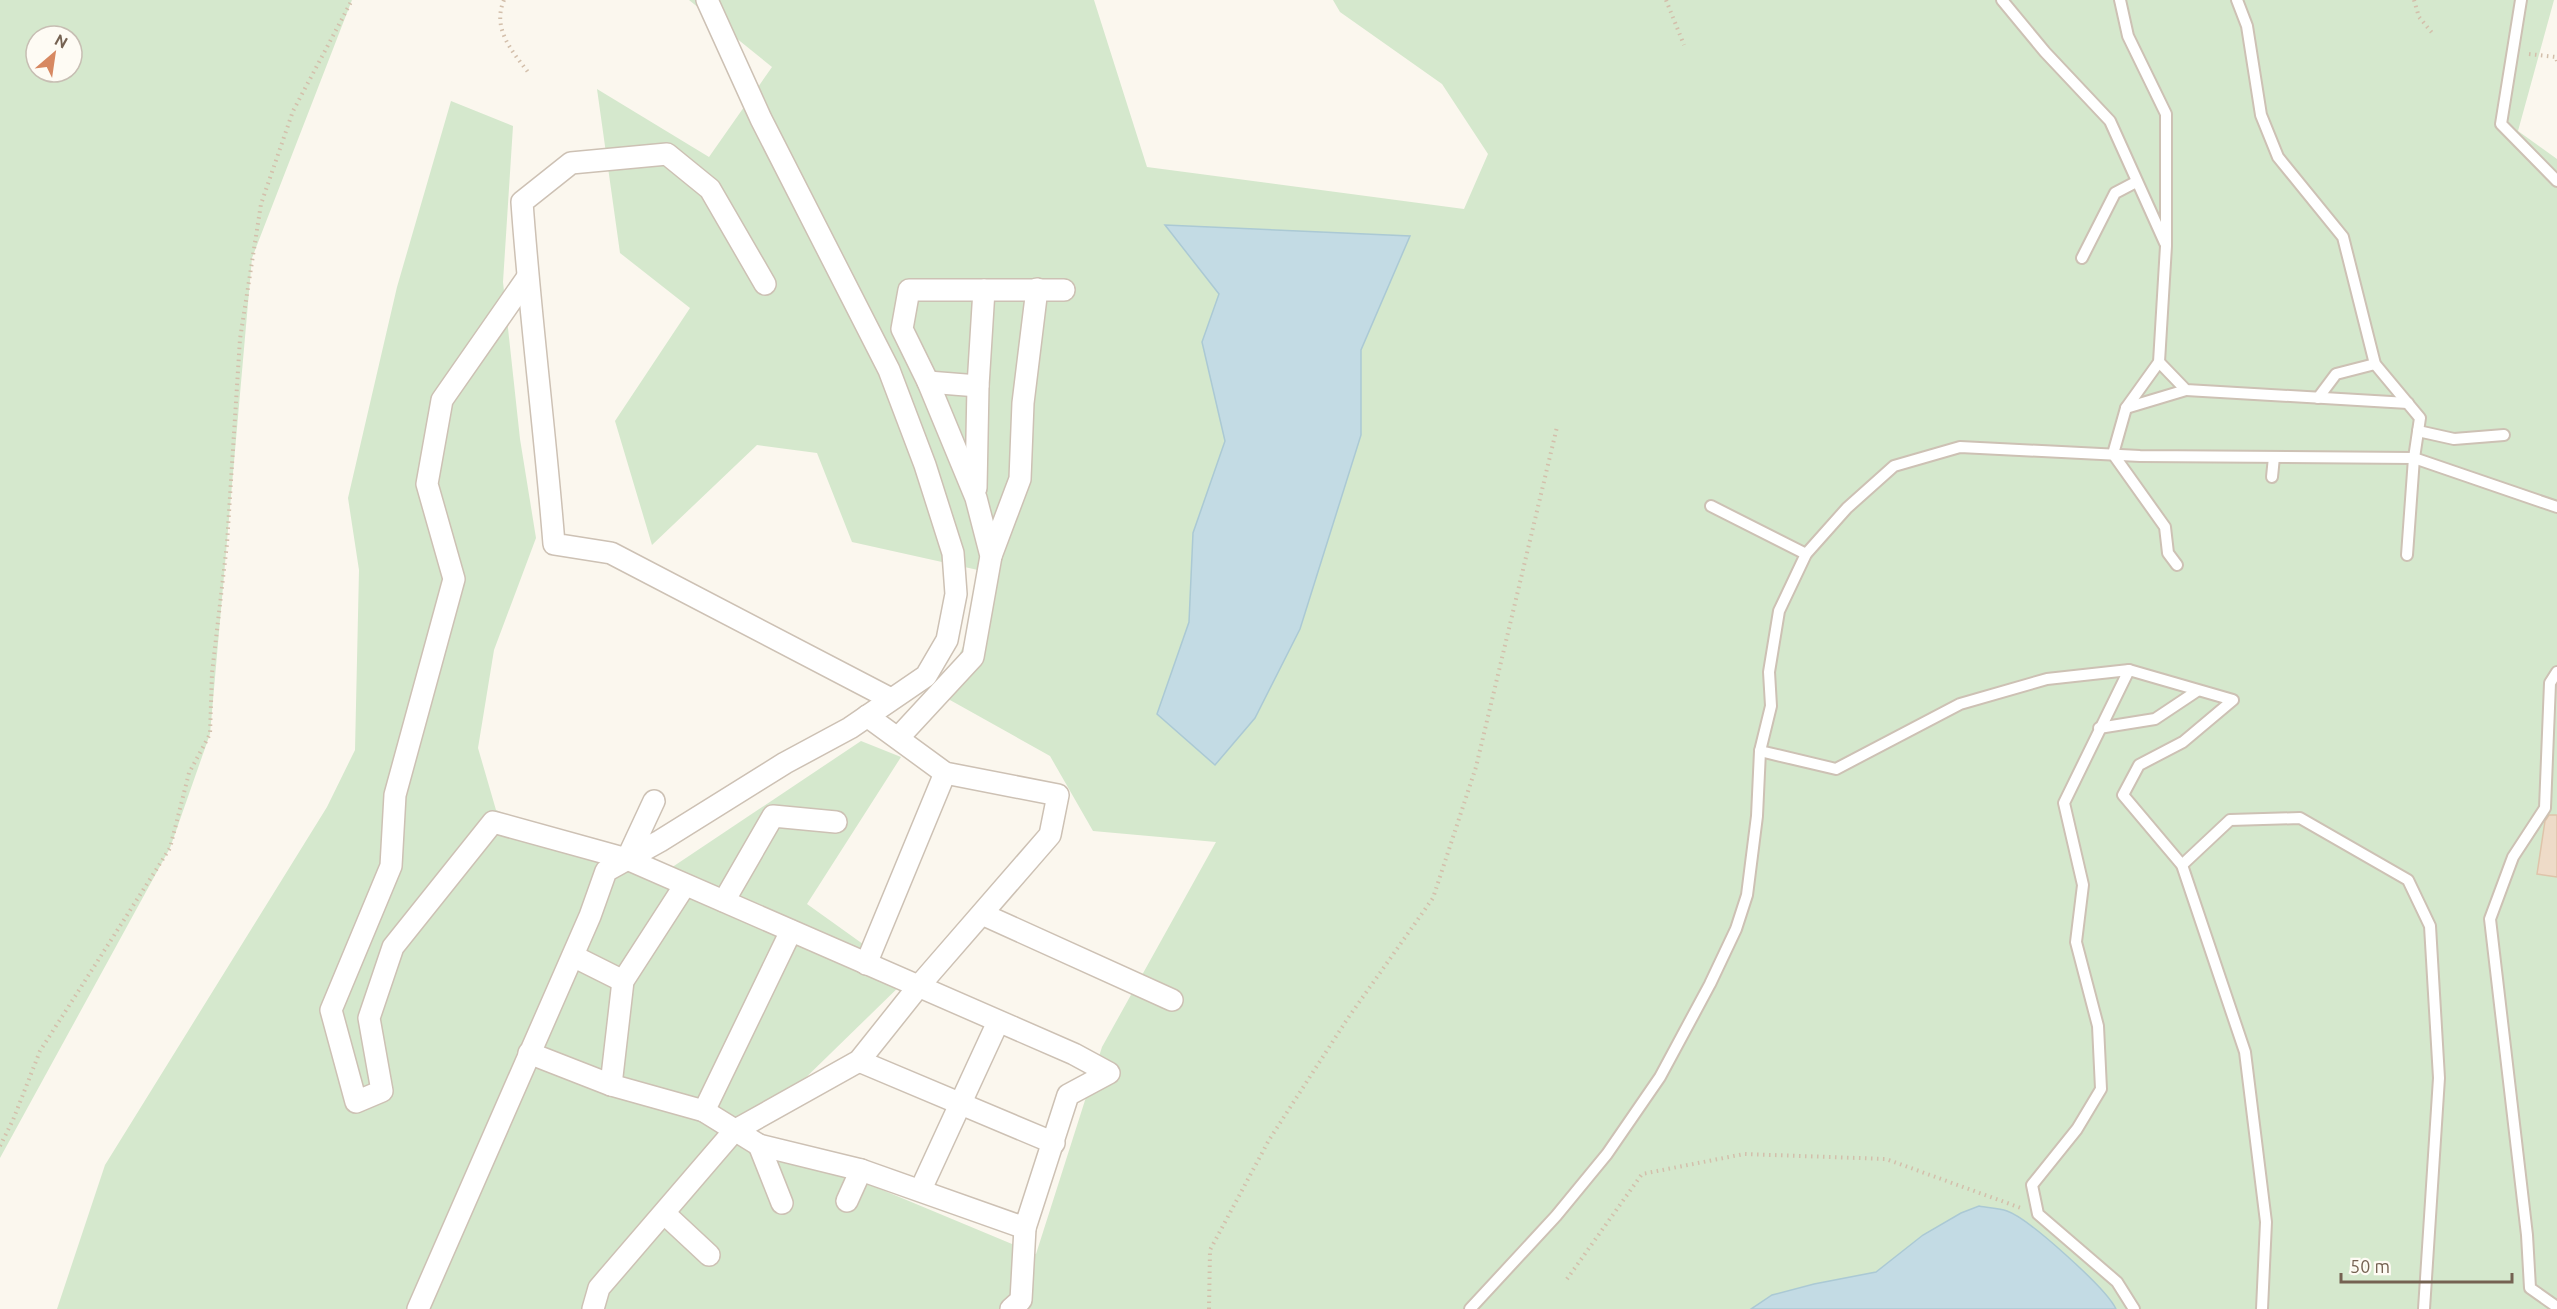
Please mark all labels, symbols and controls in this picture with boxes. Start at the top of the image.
north arrow [24,24,84,84]
text: N [52,30,71,52]
scale bar [2341,1246,2512,1284]
text: 50 m [2350,1256,2390,1276]

